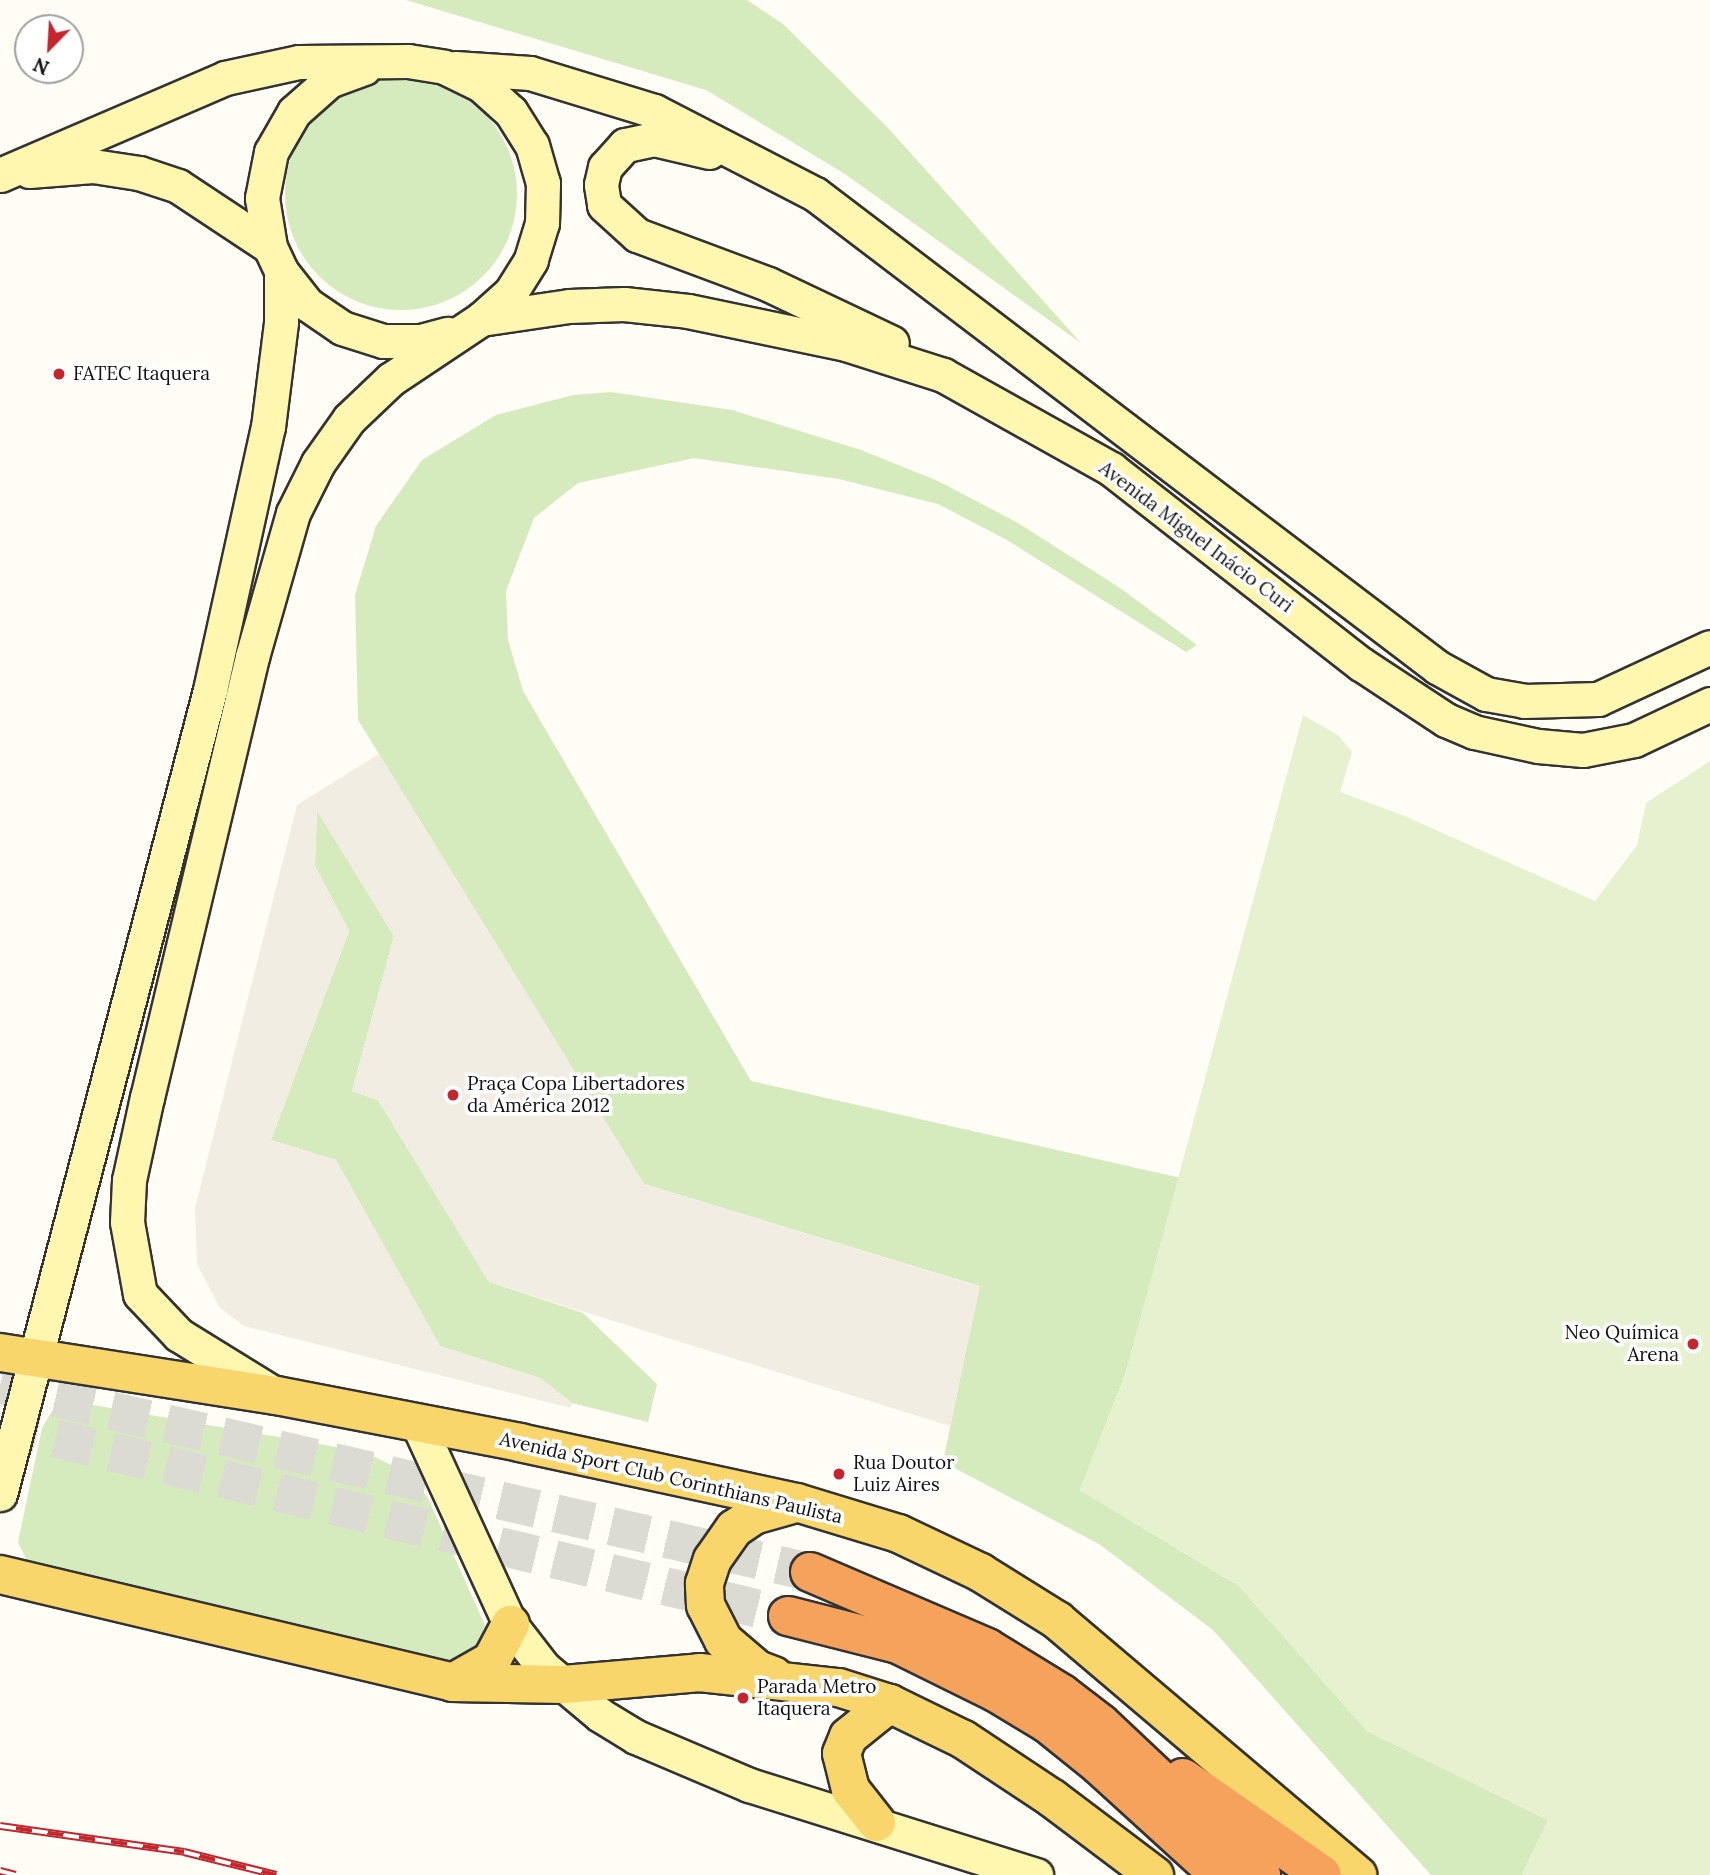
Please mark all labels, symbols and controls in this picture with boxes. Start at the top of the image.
north arrow [14,14,84,84]
text: N [30,52,53,80]
place label: FATEC Itaquera [73,363,210,385]
marker: FATEC Itaquera [51,366,67,382]
street label: Avenida Miguel Inácio Curi [1095,457,1297,617]
place label: Praça Copa Libertadores da América 2012 [467,1073,685,1117]
marker: Praça Copa Libertadores da América 2012 [445,1087,461,1103]
place label: Neo Química Arena [1564,1322,1679,1366]
marker: Neo Química Arena [1685,1336,1701,1352]
street label: Avenida Sport Club Corinthians Paulista [497,1427,845,1529]
place label: Rua Doutor Luiz Aires [853,1452,954,1496]
marker: Rua Doutor Luiz Aires [831,1466,847,1482]
place label: Parada Metro Itaquera [757,1676,876,1720]
marker: Parada Metro Itaquera [735,1690,751,1706]

